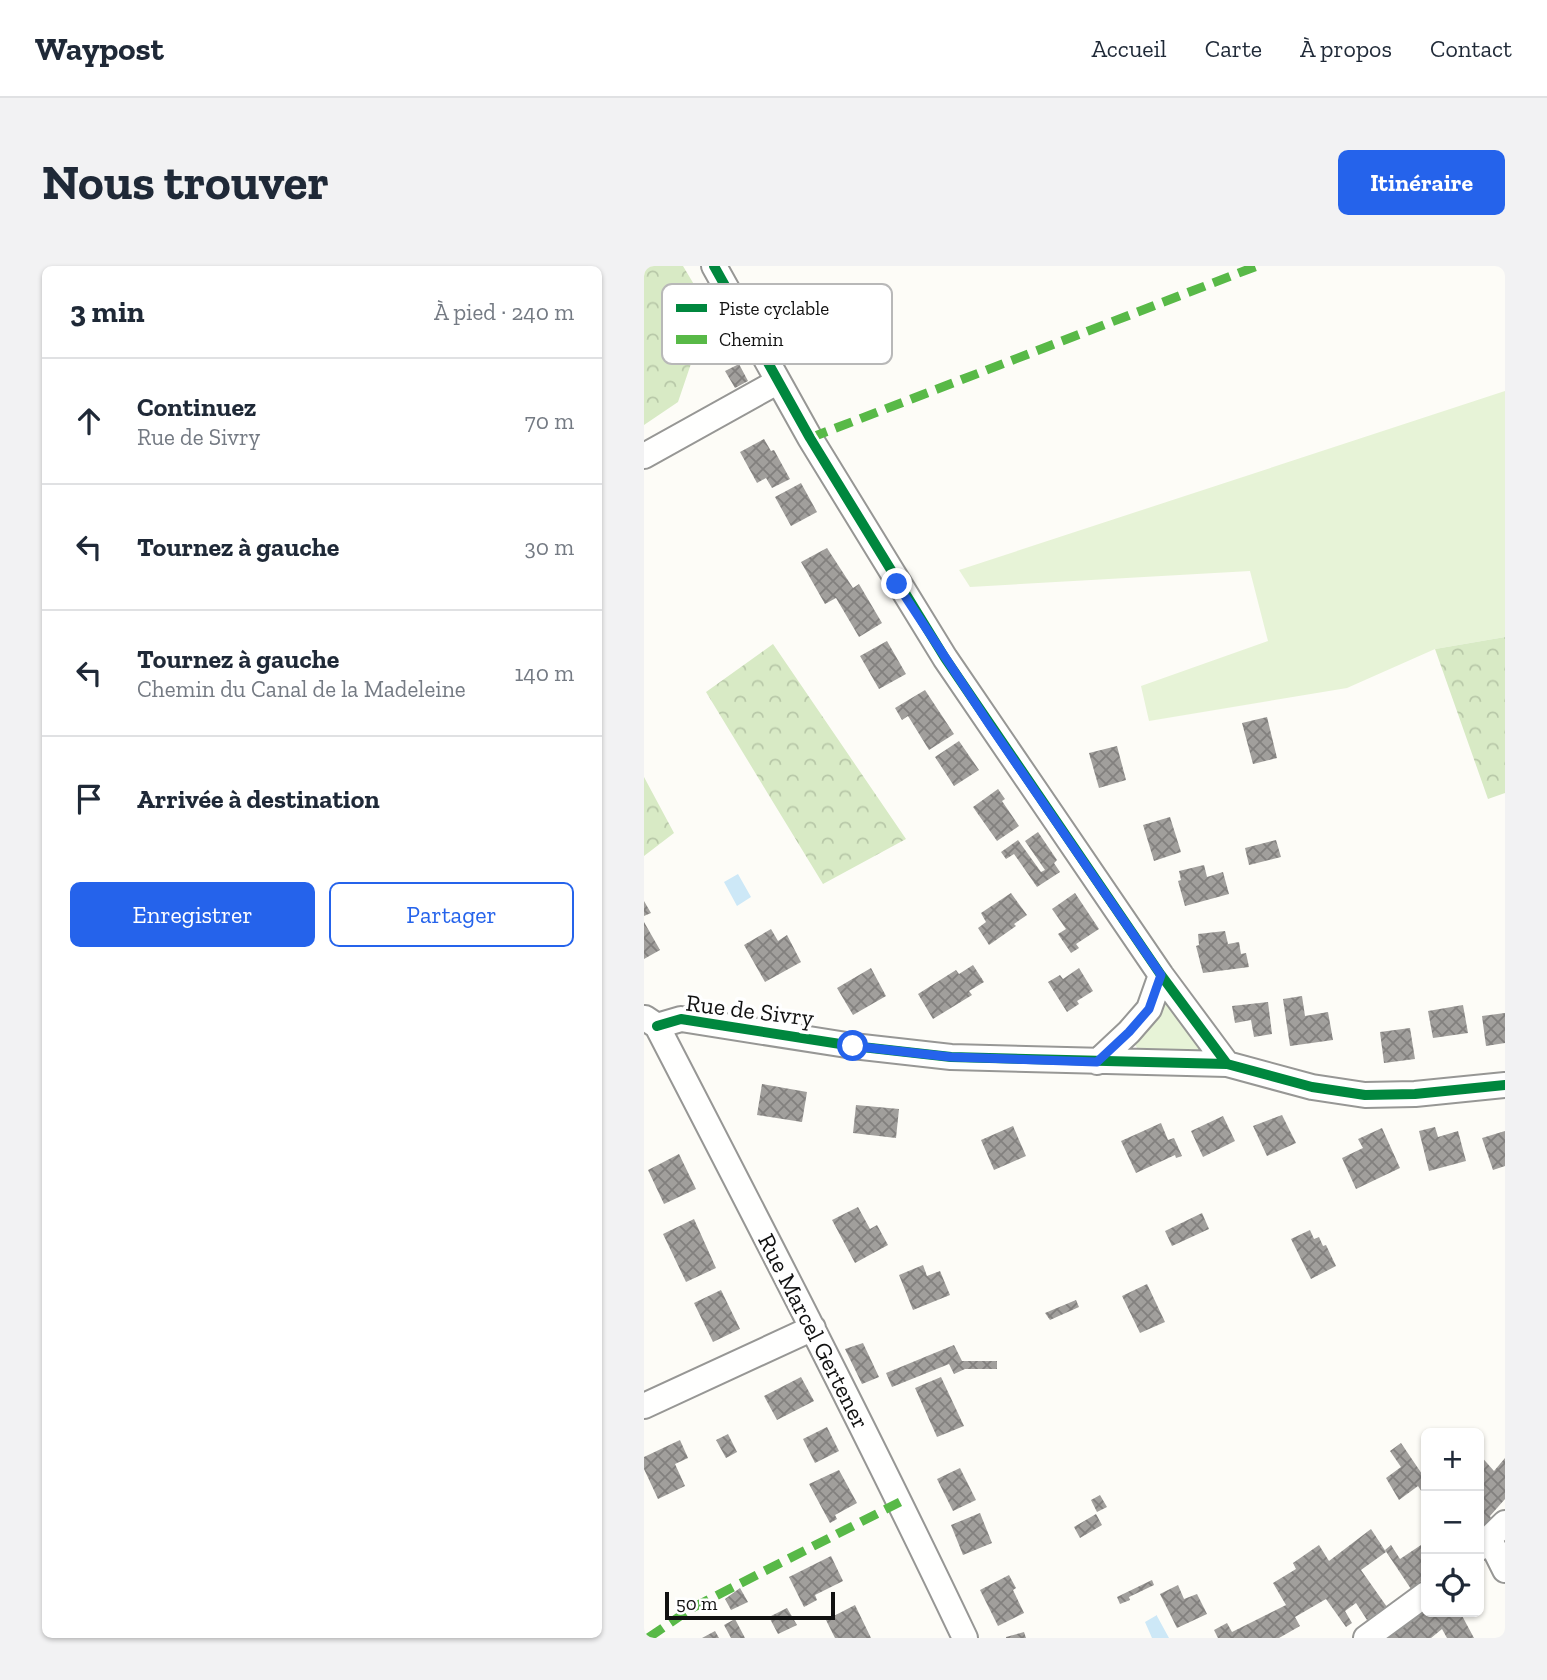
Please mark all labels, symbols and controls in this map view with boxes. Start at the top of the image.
text: Waypost [35,29,164,68]
text: Accueil [1091,34,1167,63]
text: Carte [1205,34,1262,63]
text: À propos [1300,34,1392,63]
text: Contact [1430,34,1512,63]
button: Itinéraire [1338,150,1505,215]
text: Nous trouver [42,153,329,212]
legend [662,284,892,364]
text: 3 min [70,294,145,330]
text: Piste cyclable [719,297,829,320]
text: À pied · 240 m [434,298,574,326]
text: Chemin [719,328,784,351]
text: Continuez [137,391,256,423]
icon: ahead [70,402,108,440]
text: 70 m [525,407,574,435]
text: Rue de Sivry [137,423,260,451]
icon: left [70,528,108,566]
text: Tournez à gauche [137,531,339,563]
text: 30 m [524,533,574,561]
route end [881,568,912,599]
text: Tournez à gauche [137,643,339,675]
icon: left [70,654,108,692]
text: 140 m [514,659,574,687]
text: Chemin du Canal de la Madeleine [137,675,466,703]
icon: arrive [70,780,108,818]
text: Arrivée à destination [137,783,380,815]
button: Enregistrer [70,882,315,947]
button: Partager [329,882,574,947]
street label: Rue de Sivry [684,988,816,1032]
route start [837,1030,868,1061]
street label: Rue Marcel Gertener [752,1229,876,1433]
map controls [1421,1428,1484,1617]
button: + [1421,1428,1484,1491]
button: − [1421,1491,1484,1554]
button: locate [1421,1554,1484,1617]
scale bar [665,1589,835,1621]
text: 50 m [676,1592,717,1615]

